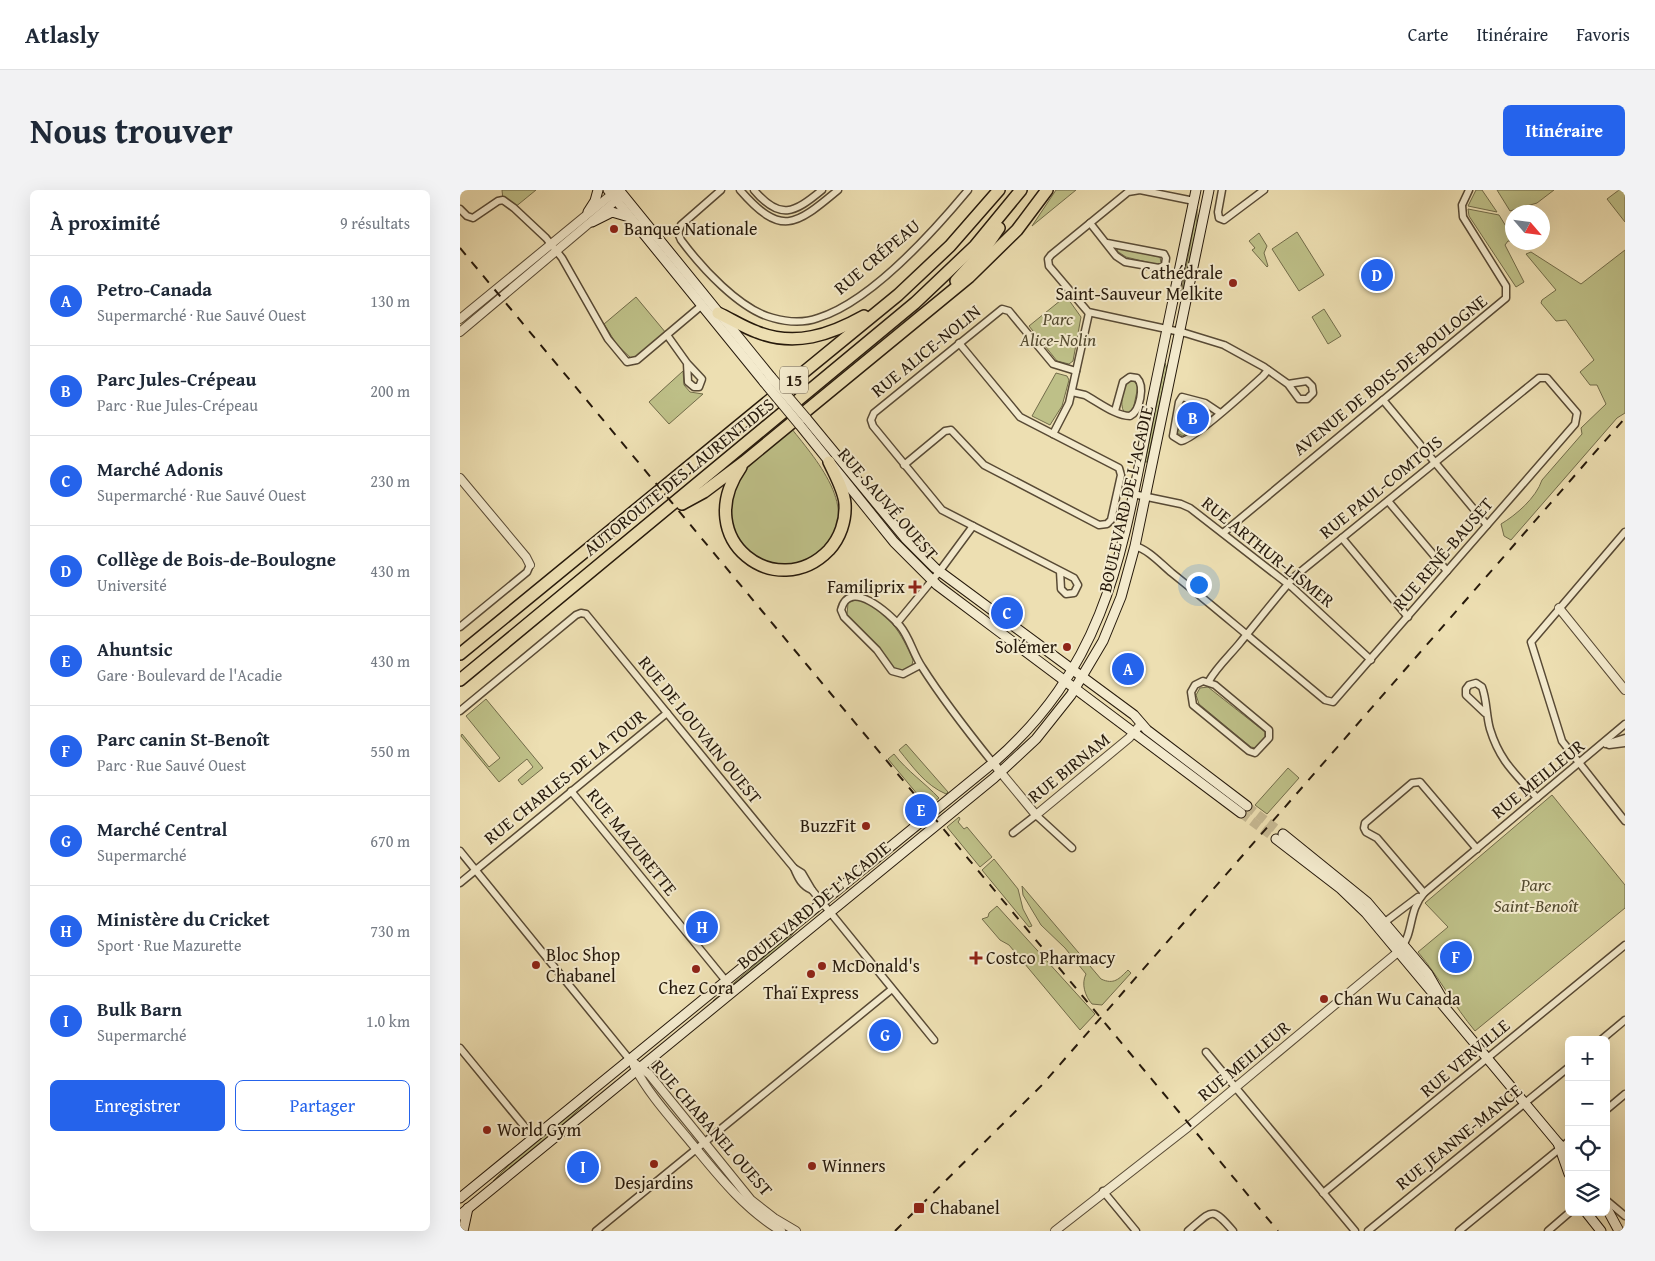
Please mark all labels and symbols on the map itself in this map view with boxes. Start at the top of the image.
north arrow [1505,205,1550,250]
street label: RUE CRÉPEAU [828,212,926,301]
place label: Banque Nationale [624,215,757,242]
marker: Banque Nationale [608,223,620,235]
pin: D [1361,256,1393,294]
place label: Cathédrale Saint-Sauveur Melkite [1056,259,1223,307]
marker: Cathédrale Saint-Sauveur Melkite [1227,277,1239,289]
street label: AVENUE DE BOIS-DE-BOULOGNE [1287,288,1493,462]
street label: RUE ALICE-NOLIN [865,298,987,403]
park label: Parc Alice-Nolin [1019,305,1096,353]
road number: 15 [780,366,808,394]
street label: AUTOROUTE DES LAURENTIDES [577,391,780,562]
pin: B [1177,399,1209,437]
street label: BOULEVARD DE L'ACADIE [1091,403,1160,595]
street label: RUE PAUL-COMTOIS [1313,428,1448,545]
street label: RUE SAUVÉ OUEST [832,441,945,566]
street label: RUE ARTHUR-LISMER [1196,490,1341,614]
street label: RUE RENÉ-BAUSET [1386,491,1499,616]
your location [1186,572,1212,598]
place label: Familiprix [827,573,906,600]
marker: Familiprix [909,581,921,593]
pin: C [991,594,1023,632]
place label: Solémer [995,633,1058,660]
marker: Solémer [1061,641,1073,653]
street label: RUE DE LOUVAIN OUEST [632,650,769,810]
pin: A [1112,650,1144,688]
street label: RUE CHARLES-DE LA TOUR [478,702,652,851]
street label: RUE BIRNAM [1022,726,1116,809]
street label: RUE MEILLEUR [1485,732,1591,825]
street label: RUE MAZURETTE [581,782,684,901]
pin: E [905,791,937,829]
place label: BuzzFit [800,812,857,839]
marker: BuzzFit [860,820,872,832]
street label: BOULEVARD DE L'ACADIE [731,834,896,975]
park label: Parc Saint-Benoît [1493,871,1579,919]
pin: H [686,908,718,946]
pin: F [1440,938,1472,976]
place label: Bloc Shop Chabanel [546,941,620,989]
place label: Costco Pharmacy [986,944,1115,971]
place label: McDonald's [832,952,920,979]
marker: Costco Pharmacy [970,952,982,964]
marker: Bloc Shop Chabanel [530,959,542,971]
marker: McDonald's [816,960,828,972]
marker: Chez Cora [690,963,702,975]
marker: Thaï Express [805,968,817,980]
place label: Chez Cora [659,974,734,1001]
place label: Thaï Express [763,979,859,1006]
place label: Chan Wu Canada [1334,985,1461,1012]
marker: Chan Wu Canada [1318,993,1330,1005]
street label: RUE VERVILLE [1414,1012,1515,1103]
street label: RUE MEILLEUR [1192,1013,1296,1107]
pin: G [869,1016,901,1054]
street label: RUE CHABANEL OUEST [645,1053,779,1202]
street label: RUE JEANNE-MANCE [1390,1077,1528,1196]
place label: World Gym [497,1116,581,1143]
marker: World Gym [481,1124,493,1136]
pin: I [567,1148,599,1186]
place label: Winners [822,1152,886,1179]
marker: Desjardins [648,1158,660,1170]
marker: Winners [806,1160,818,1172]
place label: Desjardins [614,1169,694,1196]
place label: Chabanel [930,1194,1000,1221]
marker: Chabanel [912,1201,926,1215]

